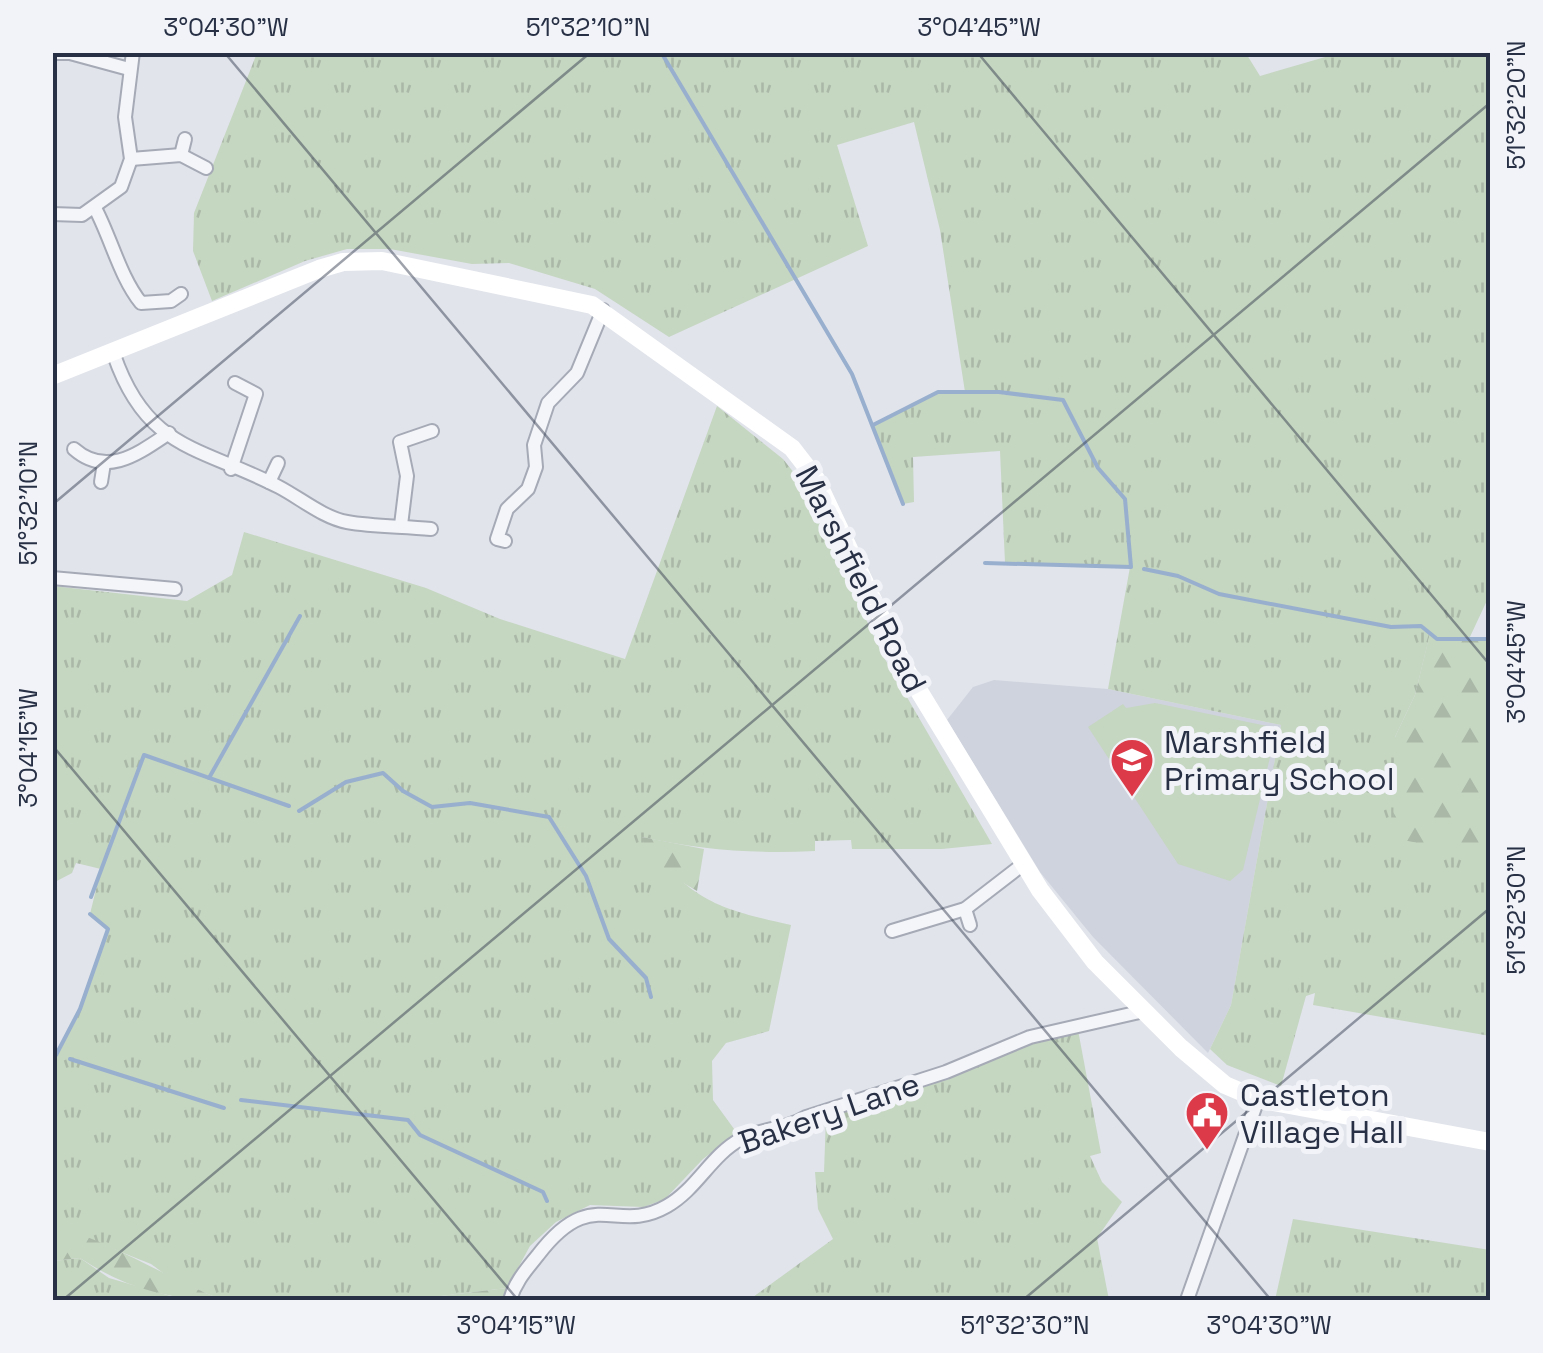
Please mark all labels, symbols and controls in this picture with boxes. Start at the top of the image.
text: 3°04'30"W [163,11,289,43]
text: 51°32'10"N [526,11,650,43]
text: 3°04'45"W [917,11,1041,43]
text: 51°32'20"N [1500,40,1532,170]
text: 51°32'10"N [12,441,44,565]
street label: Marshfield Road [787,459,935,699]
text: 3°04'45"W [1500,600,1532,724]
text: 3°04'15"W [12,688,44,808]
place label: Marshfield Primary School [1164,722,1395,799]
school or university icon: Marshfield Primary School [1109,737,1155,798]
text: 51°32'30"N [1500,845,1532,975]
street label: Bakery Lane [733,1063,925,1163]
place label: Castleton Village Hall [1240,1075,1404,1152]
public building icon: Castleton Village Hall [1184,1090,1230,1151]
text: 3°04'15"W [456,1309,576,1341]
text: 51°32'30"N [960,1309,1090,1341]
text: 3°04'30"W [1206,1309,1332,1341]

